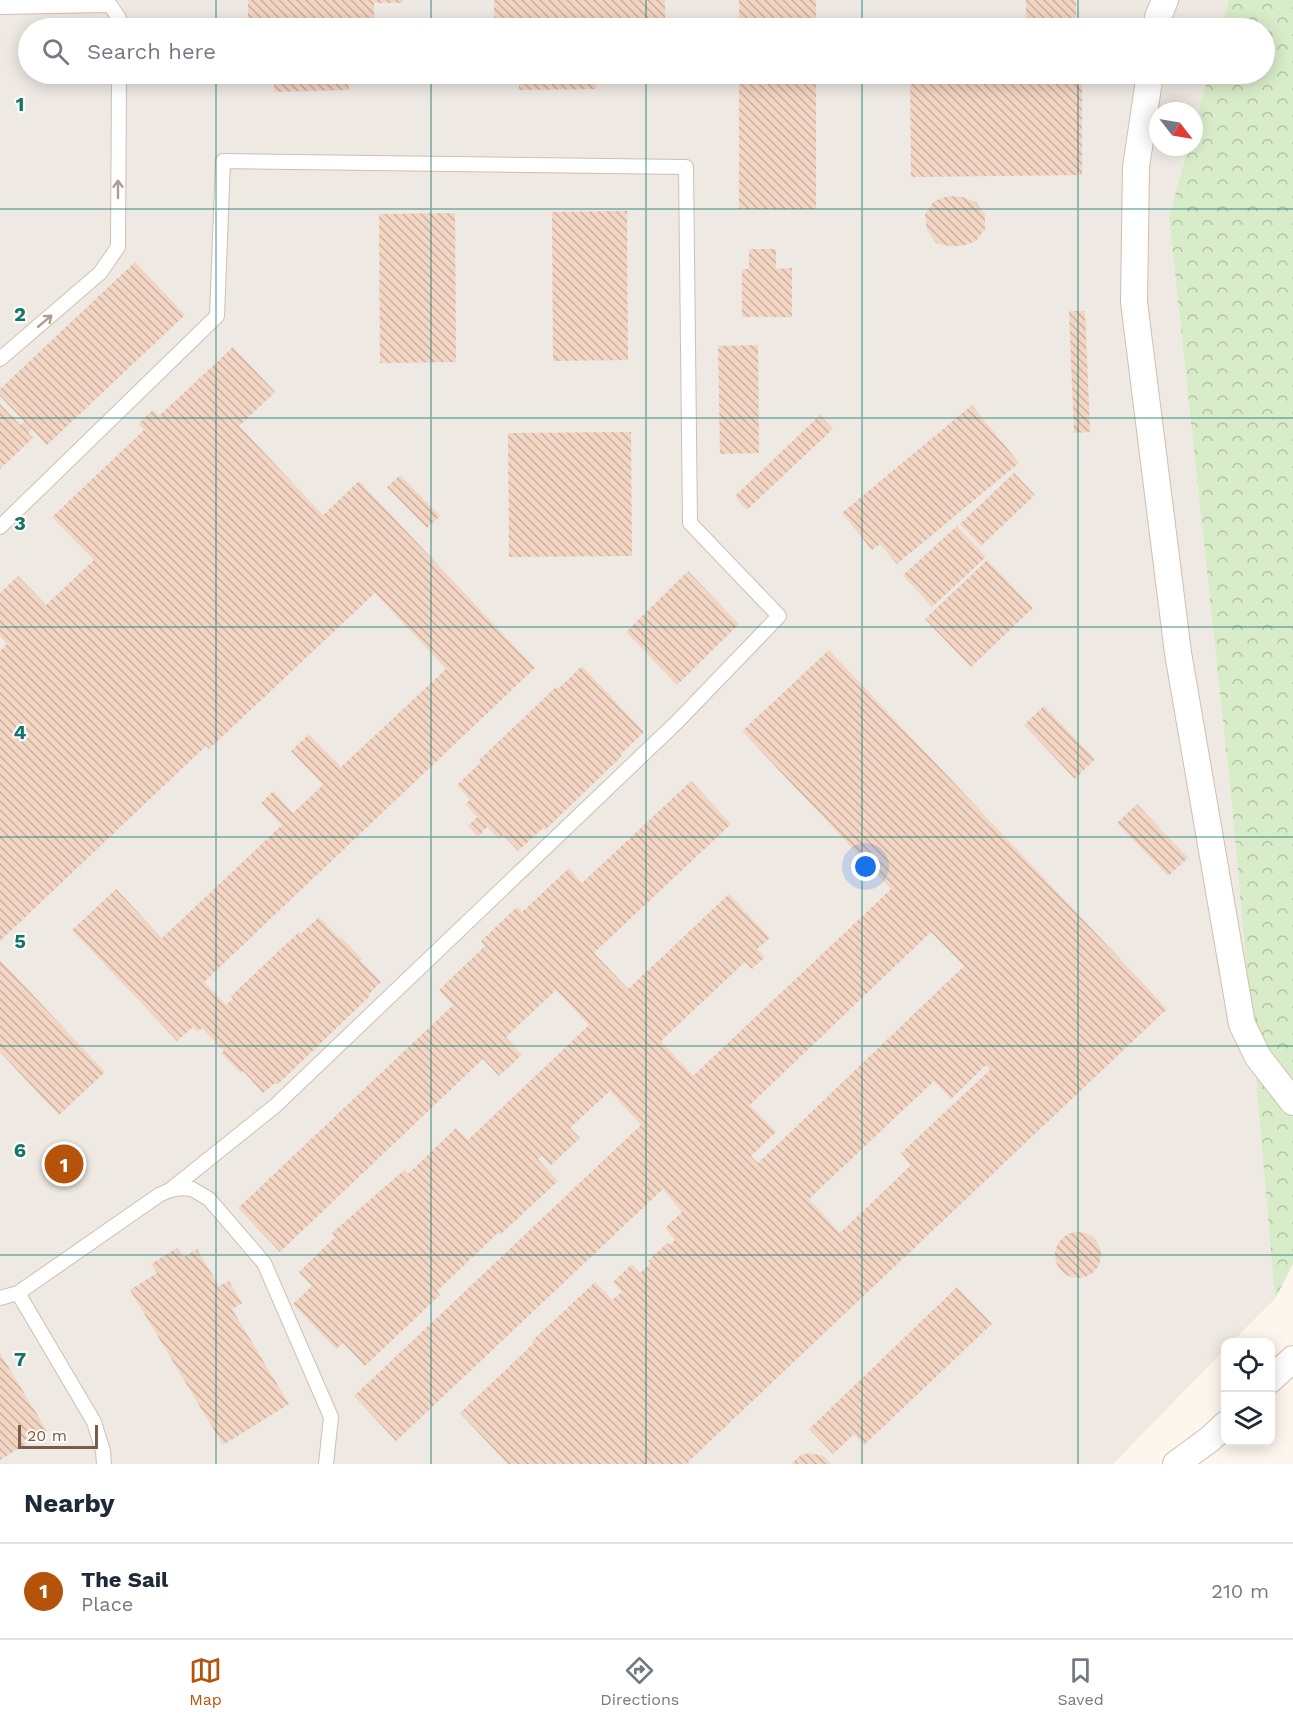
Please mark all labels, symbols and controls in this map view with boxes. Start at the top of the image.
search box [18,18,1275,84]
icon: search [39,35,72,68]
text: Search here [87,39,216,64]
text: 1 [16,92,24,116]
north arrow [1149,102,1203,156]
one-way arrow [112,179,124,199]
text: 2 [14,302,26,326]
one-way arrow [37,314,52,328]
text: 3 [14,511,26,535]
text: 4 [14,720,27,744]
your location [851,852,880,881]
text: 5 [14,929,26,953]
text: 6 [14,1138,26,1162]
pin: 1 [44,1142,84,1186]
map controls [1221,1338,1275,1446]
button: locate [1221,1338,1275,1392]
text: 7 [14,1347,26,1371]
button: layers [1221,1392,1275,1446]
scale bar [18,1422,98,1450]
text: 20 m [27,1426,67,1445]
text: Nearby [24,1488,115,1518]
text: The Sail [81,1567,168,1592]
text: 1 [39,1579,48,1603]
text: 210 m [1211,1579,1269,1603]
text: Place [81,1592,133,1616]
tab: Map [189,1654,222,1709]
tab: Directions [600,1654,679,1709]
tab: Saved [1057,1654,1104,1709]

